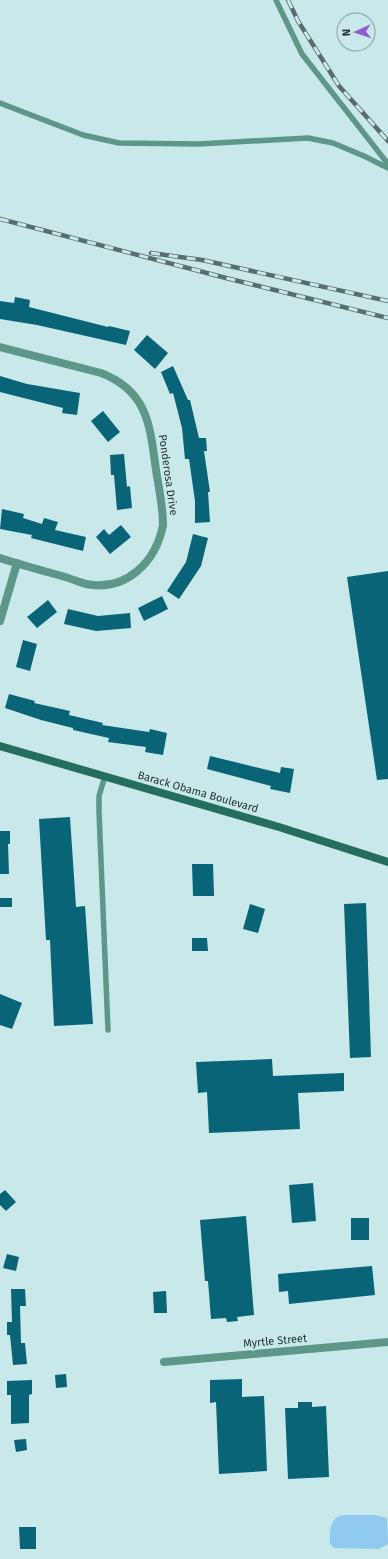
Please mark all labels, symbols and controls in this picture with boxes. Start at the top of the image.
north arrow [336,12,376,52]
text: N [340,29,353,36]
street label: Ponderosa Drive [156,434,180,516]
street label: Barack Obama Boulevard [136,769,260,815]
street label: Myrtle Street [243,1332,307,1350]

